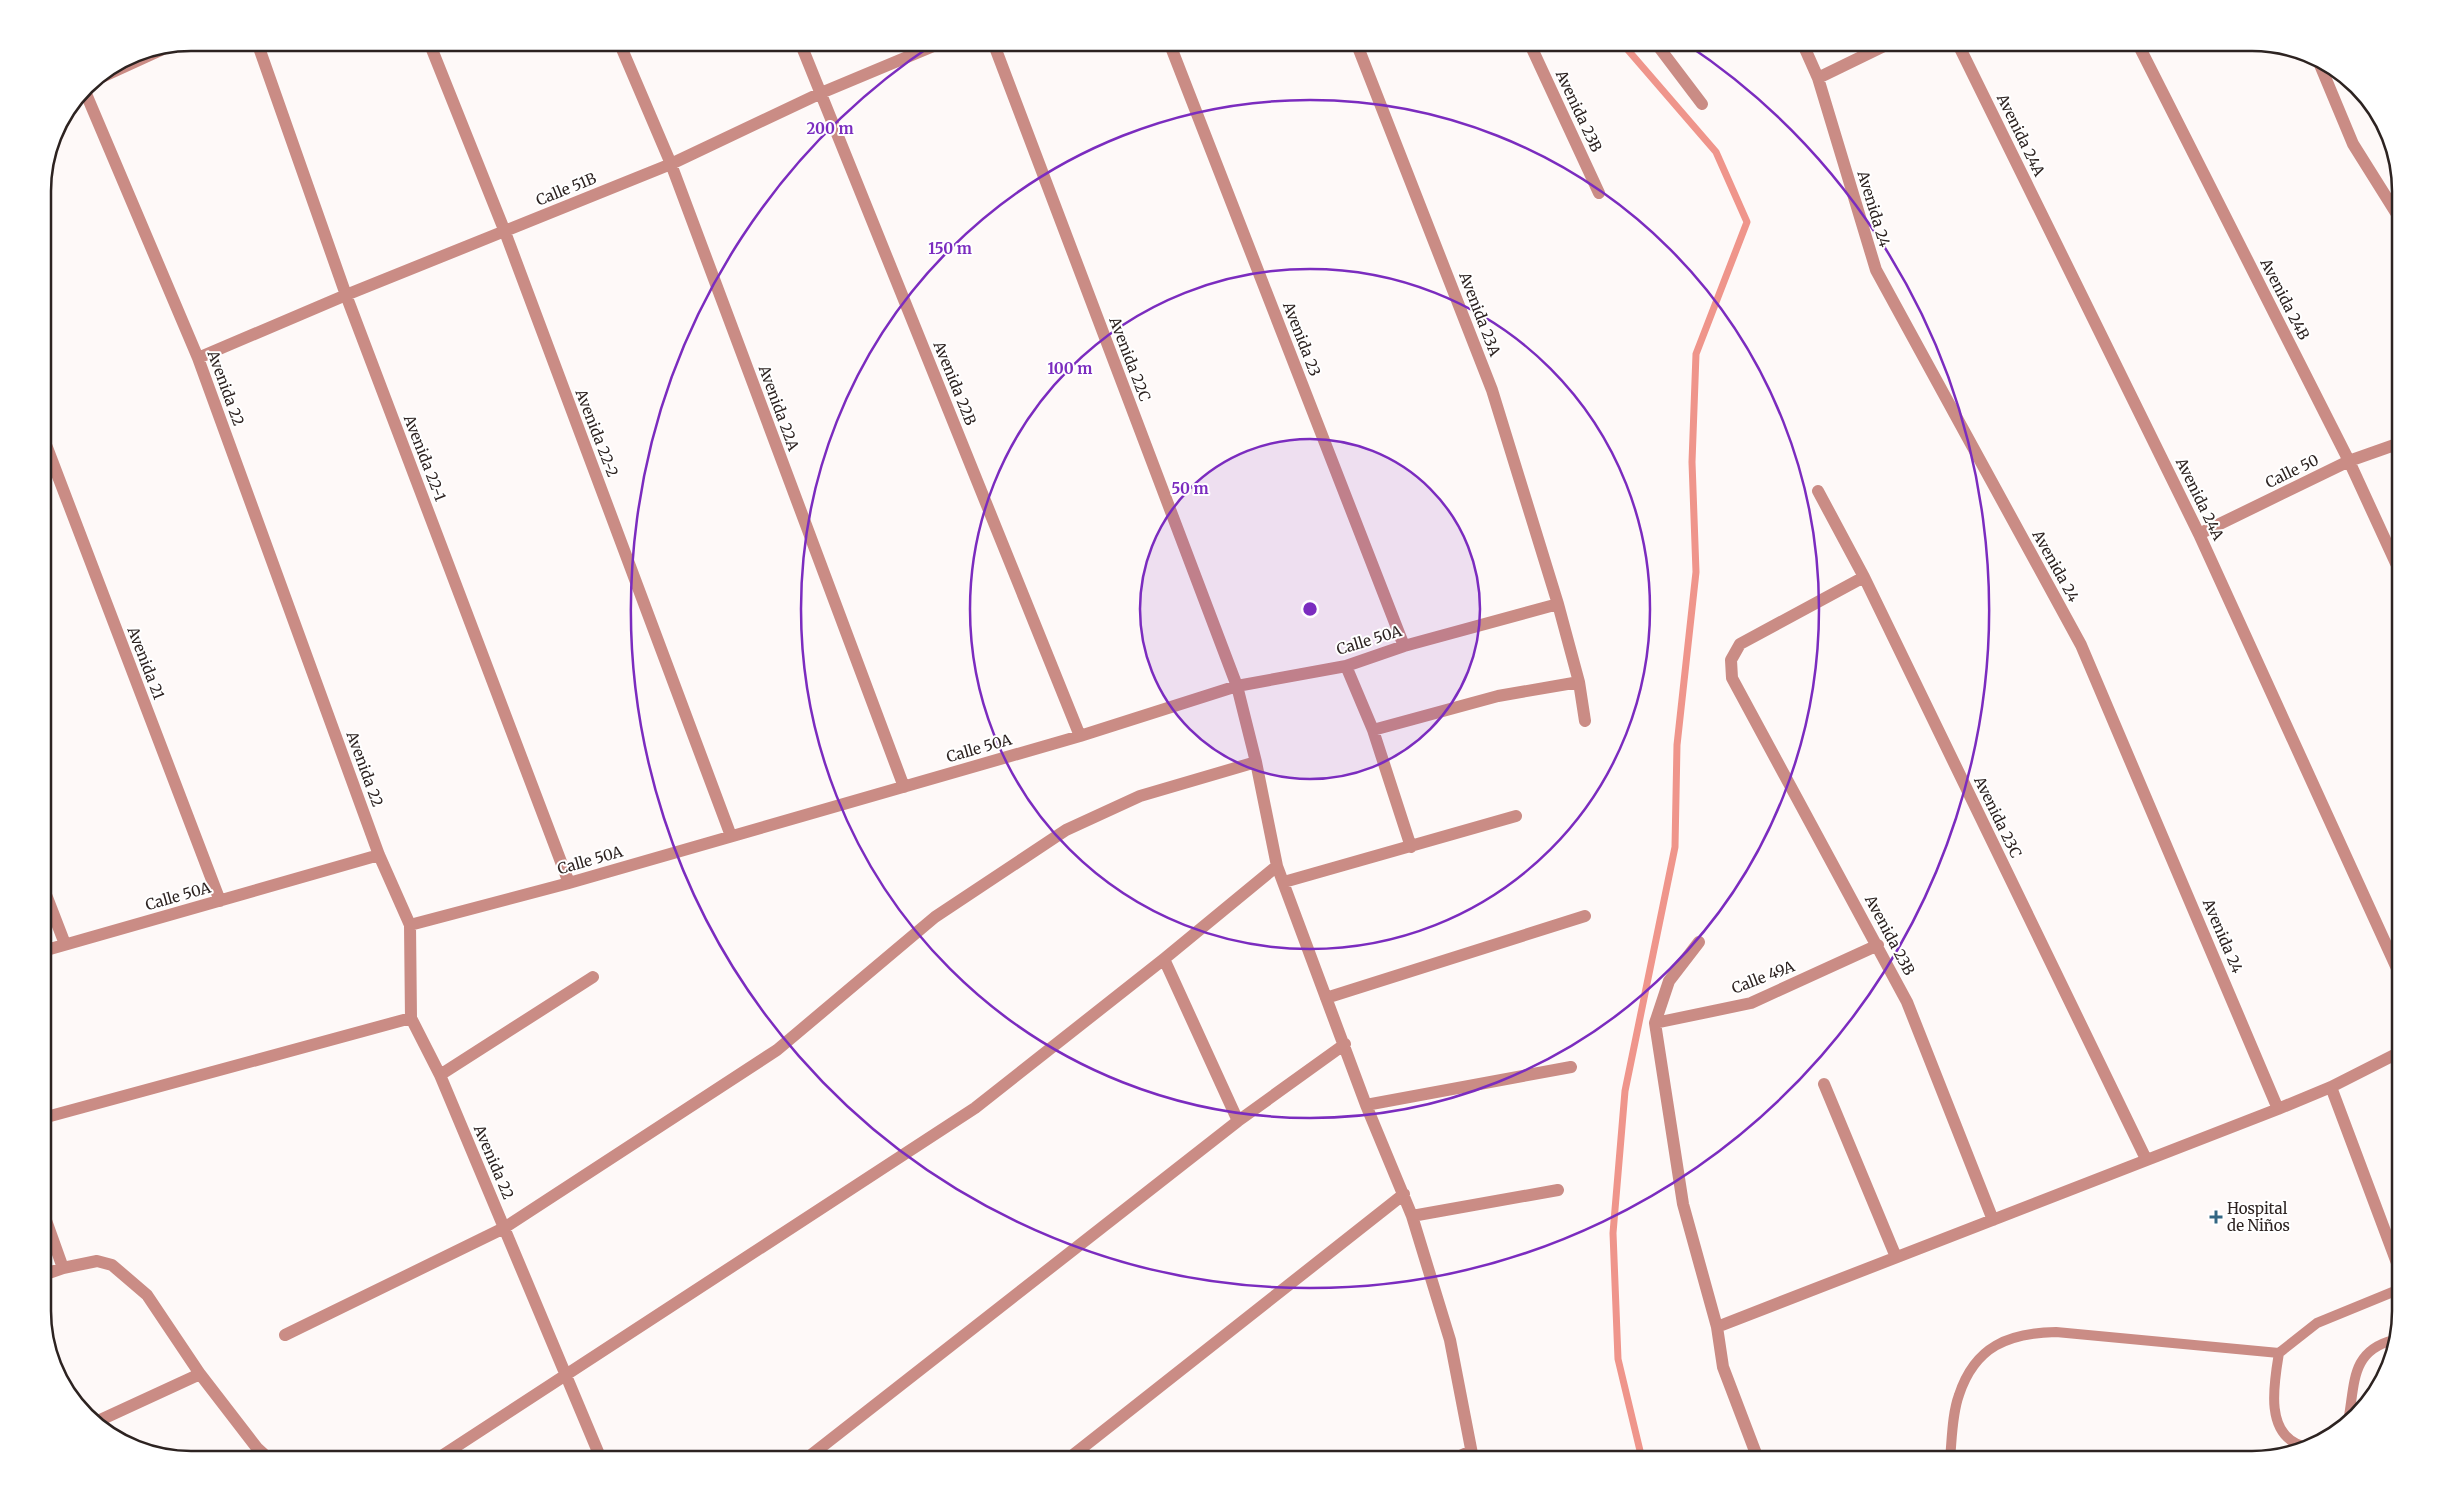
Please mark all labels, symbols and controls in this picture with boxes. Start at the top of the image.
street label: Avenida 23B [1551,66,1606,155]
street label: Avenida 24A [1992,90,2049,180]
text: 200 m [806,119,854,138]
street label: Avenida 24 [1853,167,1895,250]
street label: Calle 51B [533,168,599,210]
text: 150 m [928,239,972,258]
street label: Avenida 24B [2256,254,2314,343]
street label: Avenida 23A [1455,268,1505,359]
street label: Avenida 23 [1279,298,1325,379]
street label: Avenida 22C [1105,313,1155,404]
street label: Avenida 22B [929,337,980,428]
street label: Avenida 22 [203,347,248,428]
text: 100 m [1048,359,1092,378]
street label: Avenida 22A [754,362,803,454]
street label: Avenida 22-2 [571,386,622,480]
street label: Avenida 22-1 [399,411,450,504]
street label: Calle 50 [2262,450,2322,492]
street label: Avenida 24A [2171,454,2228,544]
text: 50 m [1171,479,1209,498]
street label: Avenida 24 [2028,526,2083,605]
centre of rings [1301,600,1319,618]
street label: Calle 50A [1334,621,1404,659]
street label: Avenida 21 [123,623,169,702]
street label: Avenida 22 [342,728,387,809]
street label: Calle 50A [944,730,1014,766]
street label: Avenida 23C [1970,772,2026,861]
street label: Calle 50A [555,842,625,878]
street label: Calle 50A [143,878,213,914]
street label: Avenida 23B [1861,891,1919,978]
street label: Avenida 24 [2198,895,2247,976]
street label: Calle 49A [1729,956,1798,998]
street label: Avenida 22 [469,1121,518,1202]
place label: Hospital de Niños [2227,1199,2290,1235]
marker: Hospital de Niños [2209,1210,2223,1224]

